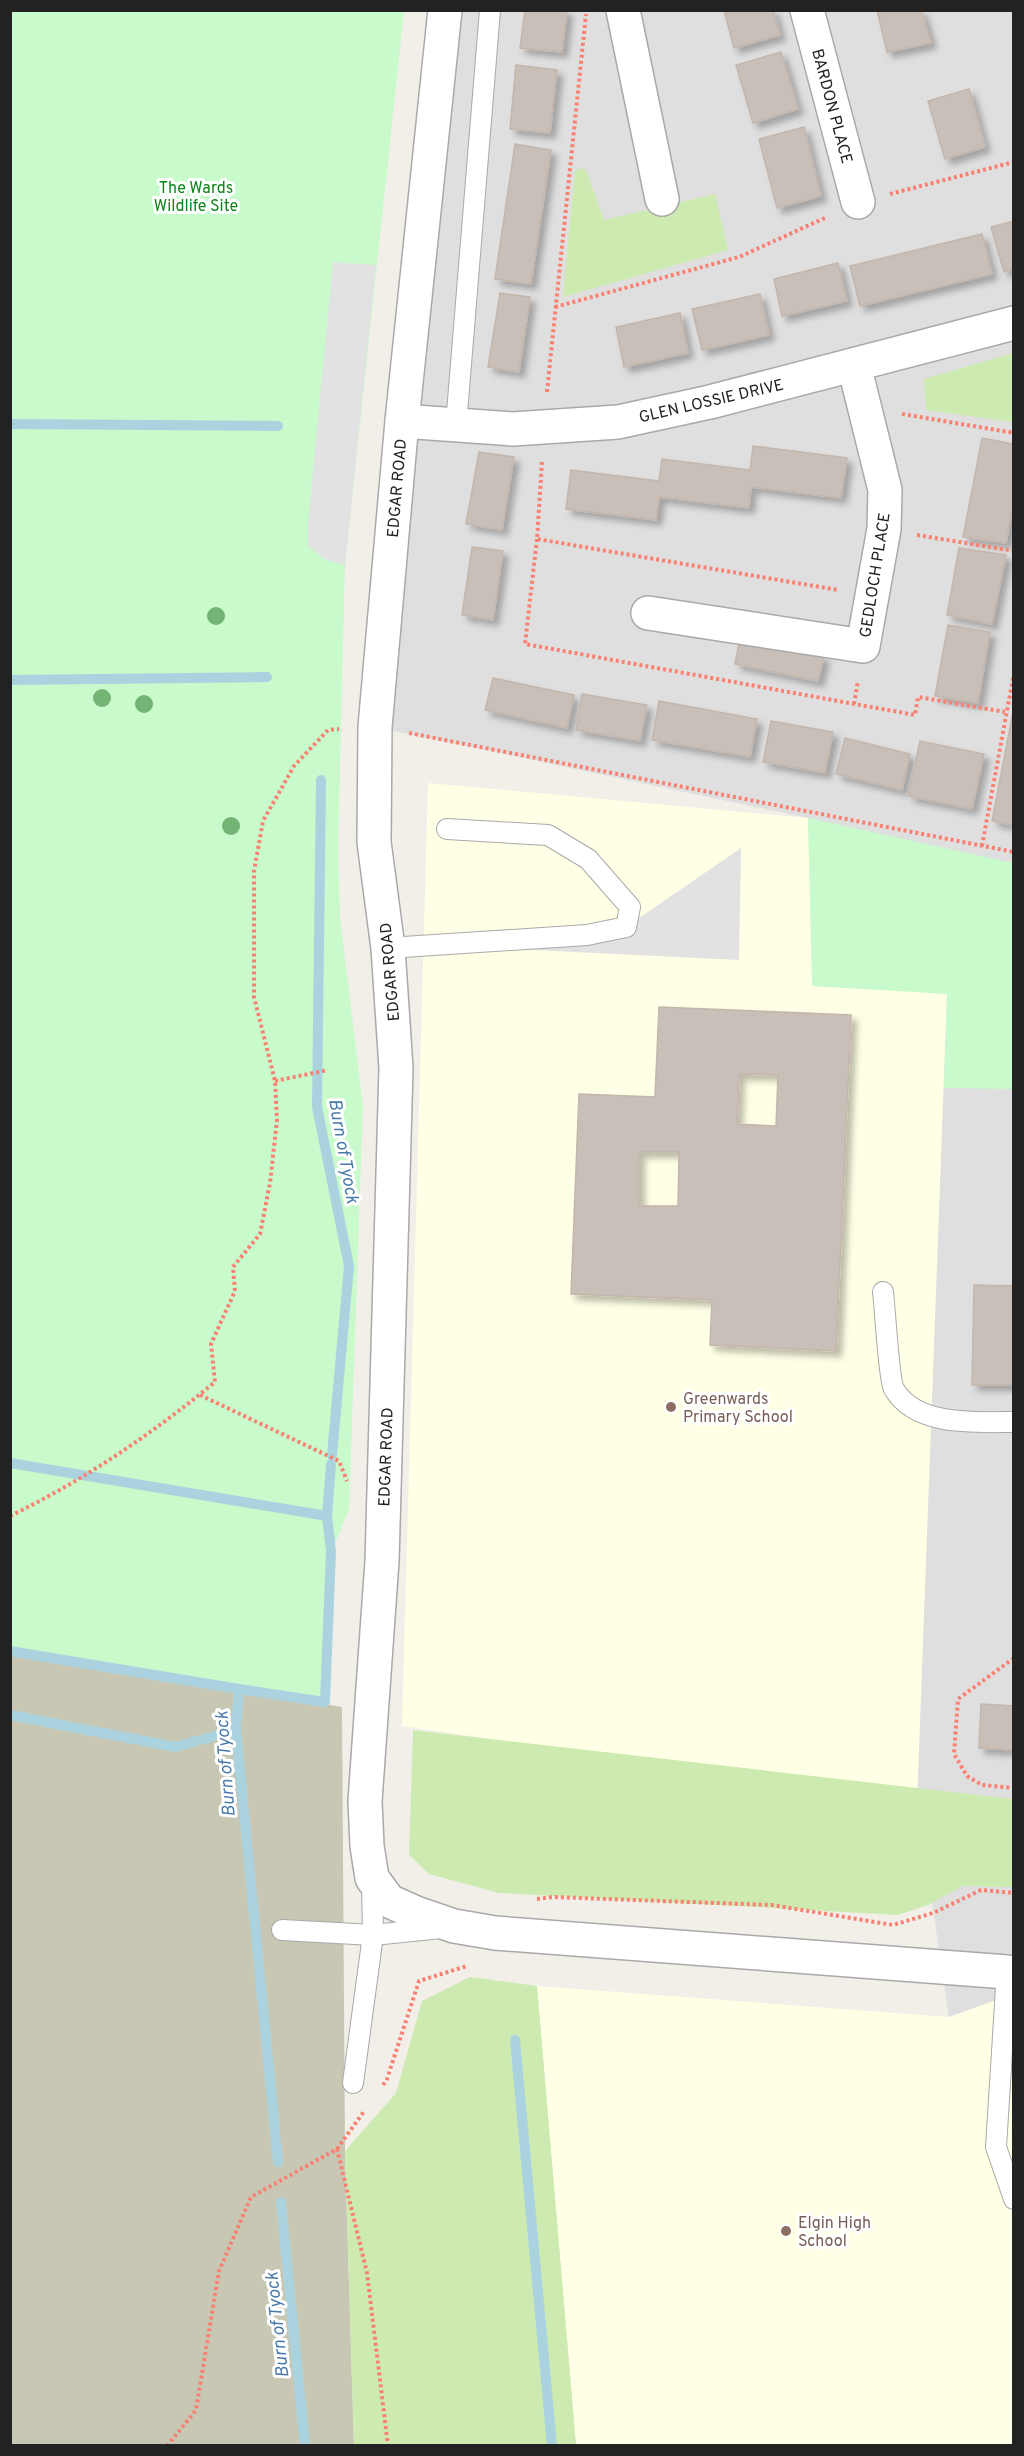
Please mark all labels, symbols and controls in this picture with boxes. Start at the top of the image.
street label: BARDON PLACE [806,47,856,166]
park label: The Wards Wildlife Site [154,179,238,217]
street label: GLEN LOSSIE DRIVE [637,376,786,428]
street label: EDGAR ROAD [384,438,412,538]
street label: GEDLOCH PLACE [856,511,896,639]
street label: EDGAR ROAD [377,922,405,1022]
water label: Burn of Tyock [322,1097,363,1206]
place label: Greenwards Primary School [683,1390,793,1428]
marker: Greenwards Primary School [664,1400,678,1414]
street label: EDGAR ROAD [375,1407,399,1507]
water label: Burn of Tyock [211,1709,242,1818]
place label: Elgin High School [798,2214,871,2252]
marker: Elgin High School [779,2224,793,2238]
water label: Burn of Tyock [261,2270,295,2379]

